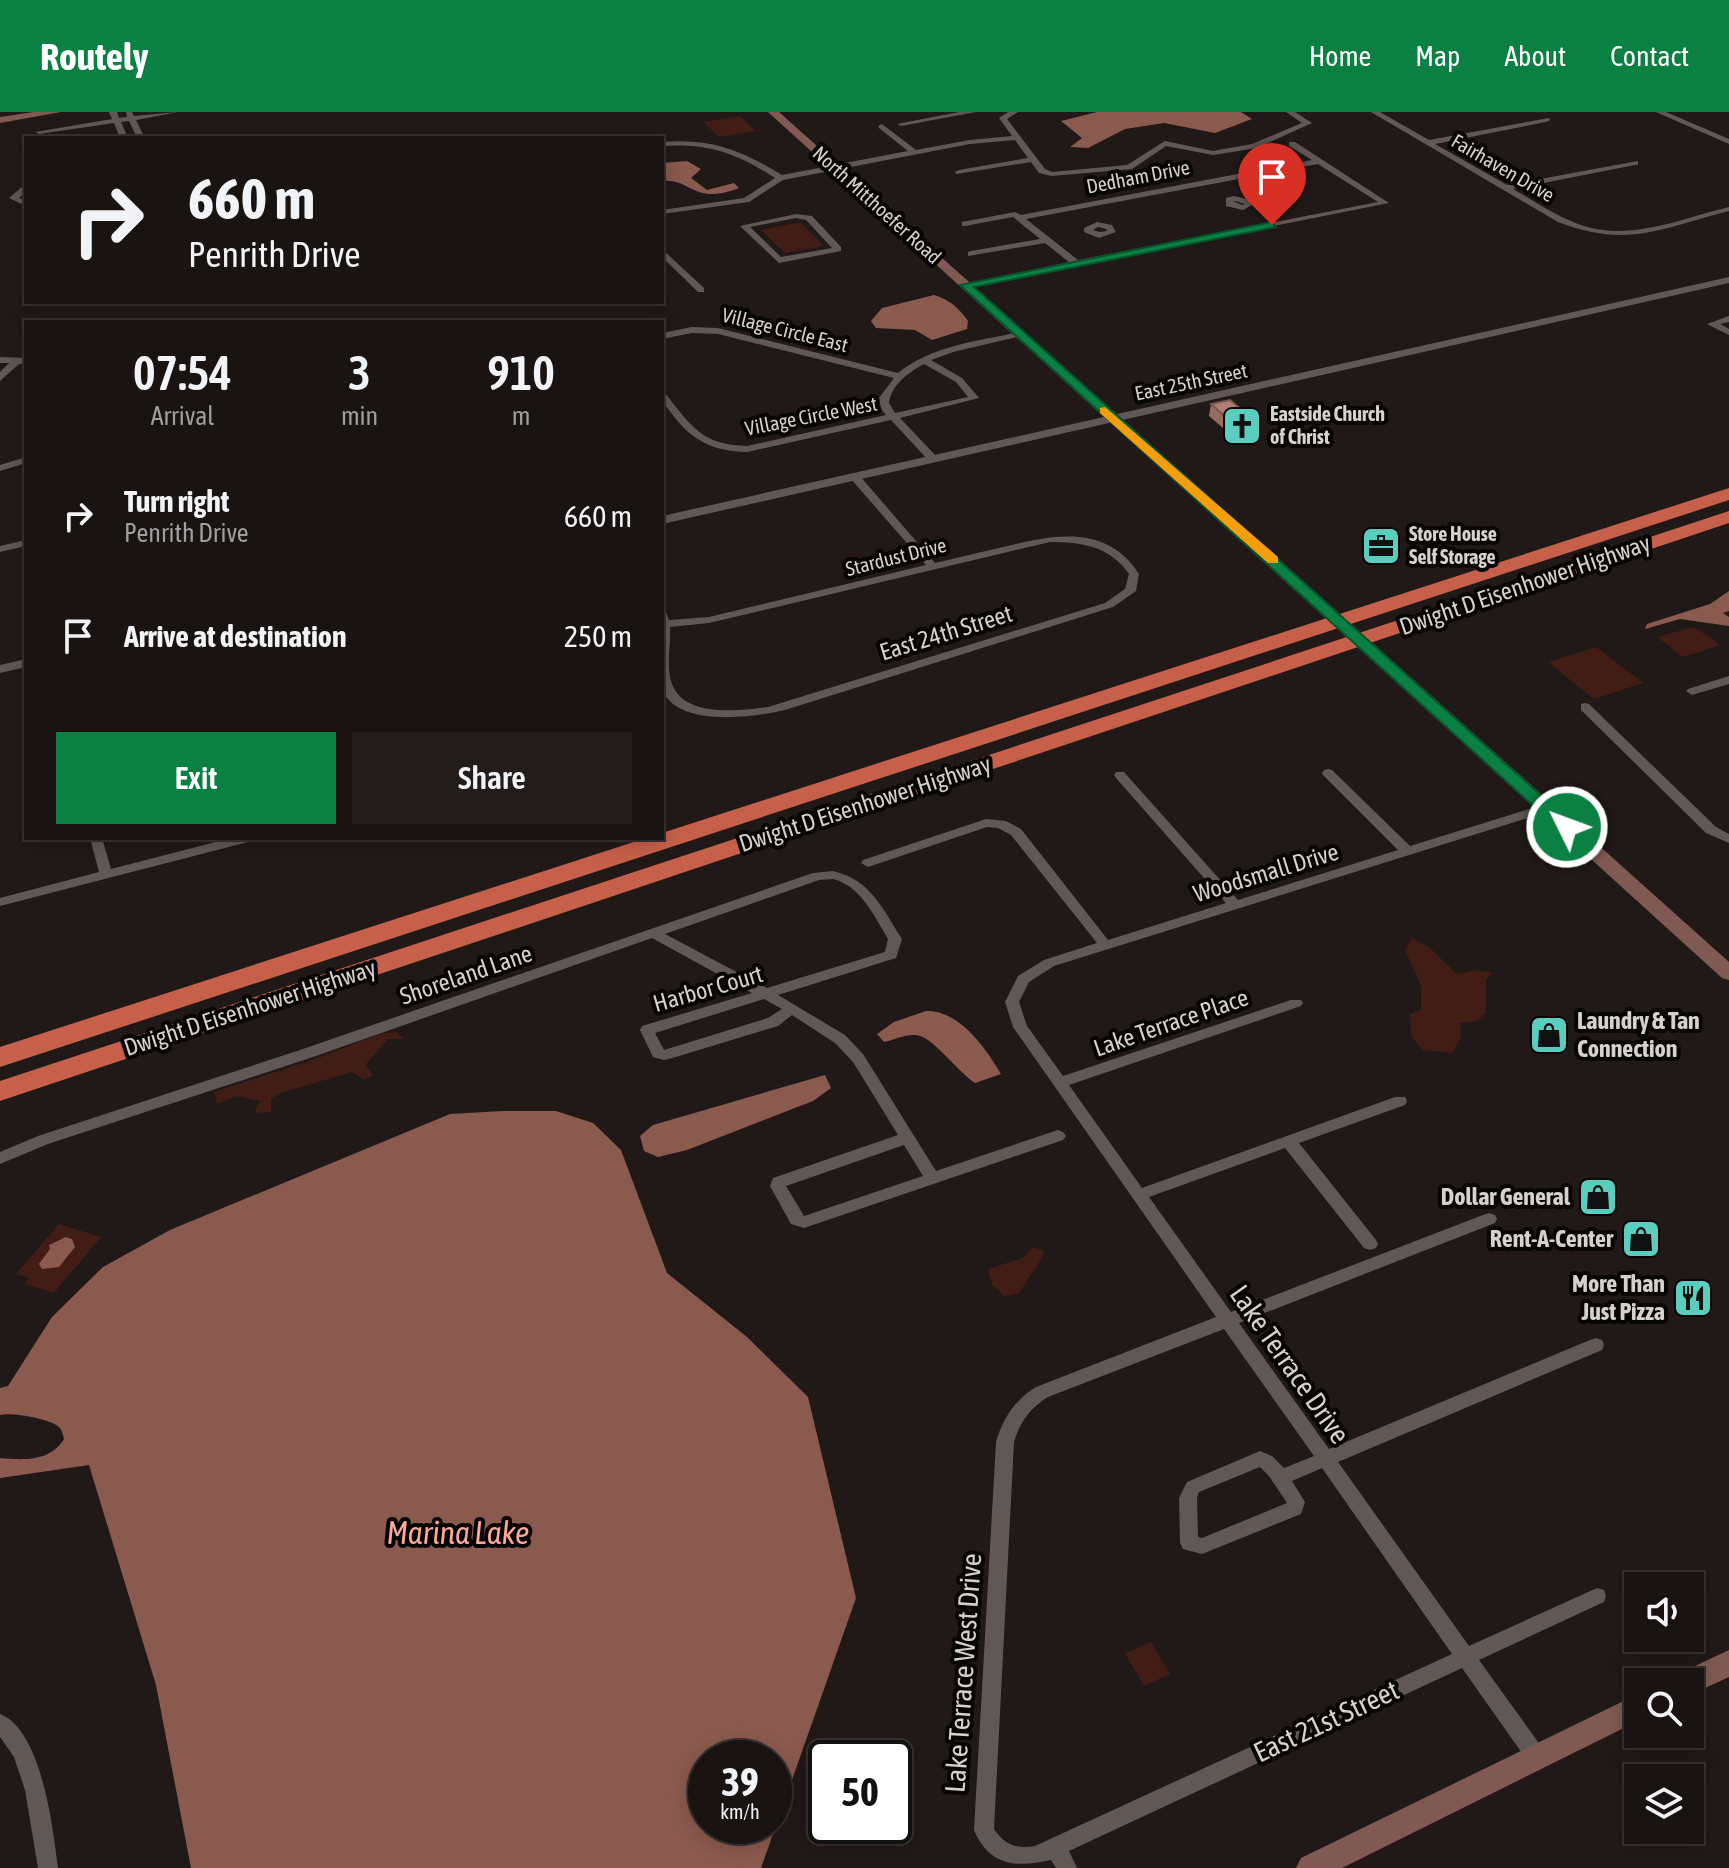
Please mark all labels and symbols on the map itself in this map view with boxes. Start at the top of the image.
street label: Fairhaven Drive [1448,129,1559,206]
street label: North Mitthoefer Road [809,141,946,268]
pin [1238,143,1306,225]
street label: Dedham Drive [1084,155,1191,198]
street label: Village Circle East [720,303,851,356]
street label: East 25th Street [1133,358,1249,405]
street label: Village Circle West [743,391,879,440]
place label: Eastside Church of Christ [1270,402,1385,448]
church icon: Eastside Church of Christ [1221,405,1263,447]
place label: Store House Self Storage [1409,522,1497,568]
office icon: Store House Self Storage [1360,525,1402,567]
street label: Dwight D Eisenhower Highway [1396,529,1654,640]
street label: Stardust Drive [843,533,949,580]
street label: East 24th Street [876,600,1015,665]
street label: Dwight D Eisenhower Highway [735,750,994,857]
position arrow [1525,785,1609,869]
street label: Woodsmall Drive [1190,838,1342,907]
street label: Shoreland Lane [396,939,535,1010]
street label: Dwight D Eisenhower Highway [120,954,379,1061]
street label: Harbor Court [650,960,766,1017]
street label: Lake Terrace Place [1090,983,1252,1062]
place label: Laundry & Tan Connection [1577,1007,1700,1062]
shop icon: Laundry & Tan Connection [1528,1014,1570,1056]
shop icon: Dollar General [1577,1176,1619,1218]
place label: Dollar General [1441,1183,1571,1210]
shop icon: Rent-A-Center [1620,1218,1662,1260]
place label: Rent-A-Center [1490,1225,1614,1252]
place label: More Than Just Pizza [1572,1270,1665,1325]
restaurant icon: More Than Just Pizza [1672,1277,1714,1319]
street label: Lake Terrace Drive [1224,1279,1356,1449]
water label: Marina Lake [386,1514,530,1551]
street label: Lake Terrace West Drive [939,1552,987,1794]
street label: East 21st Street [1248,1673,1404,1769]
speed limit sign: 50 [808,1740,912,1844]

